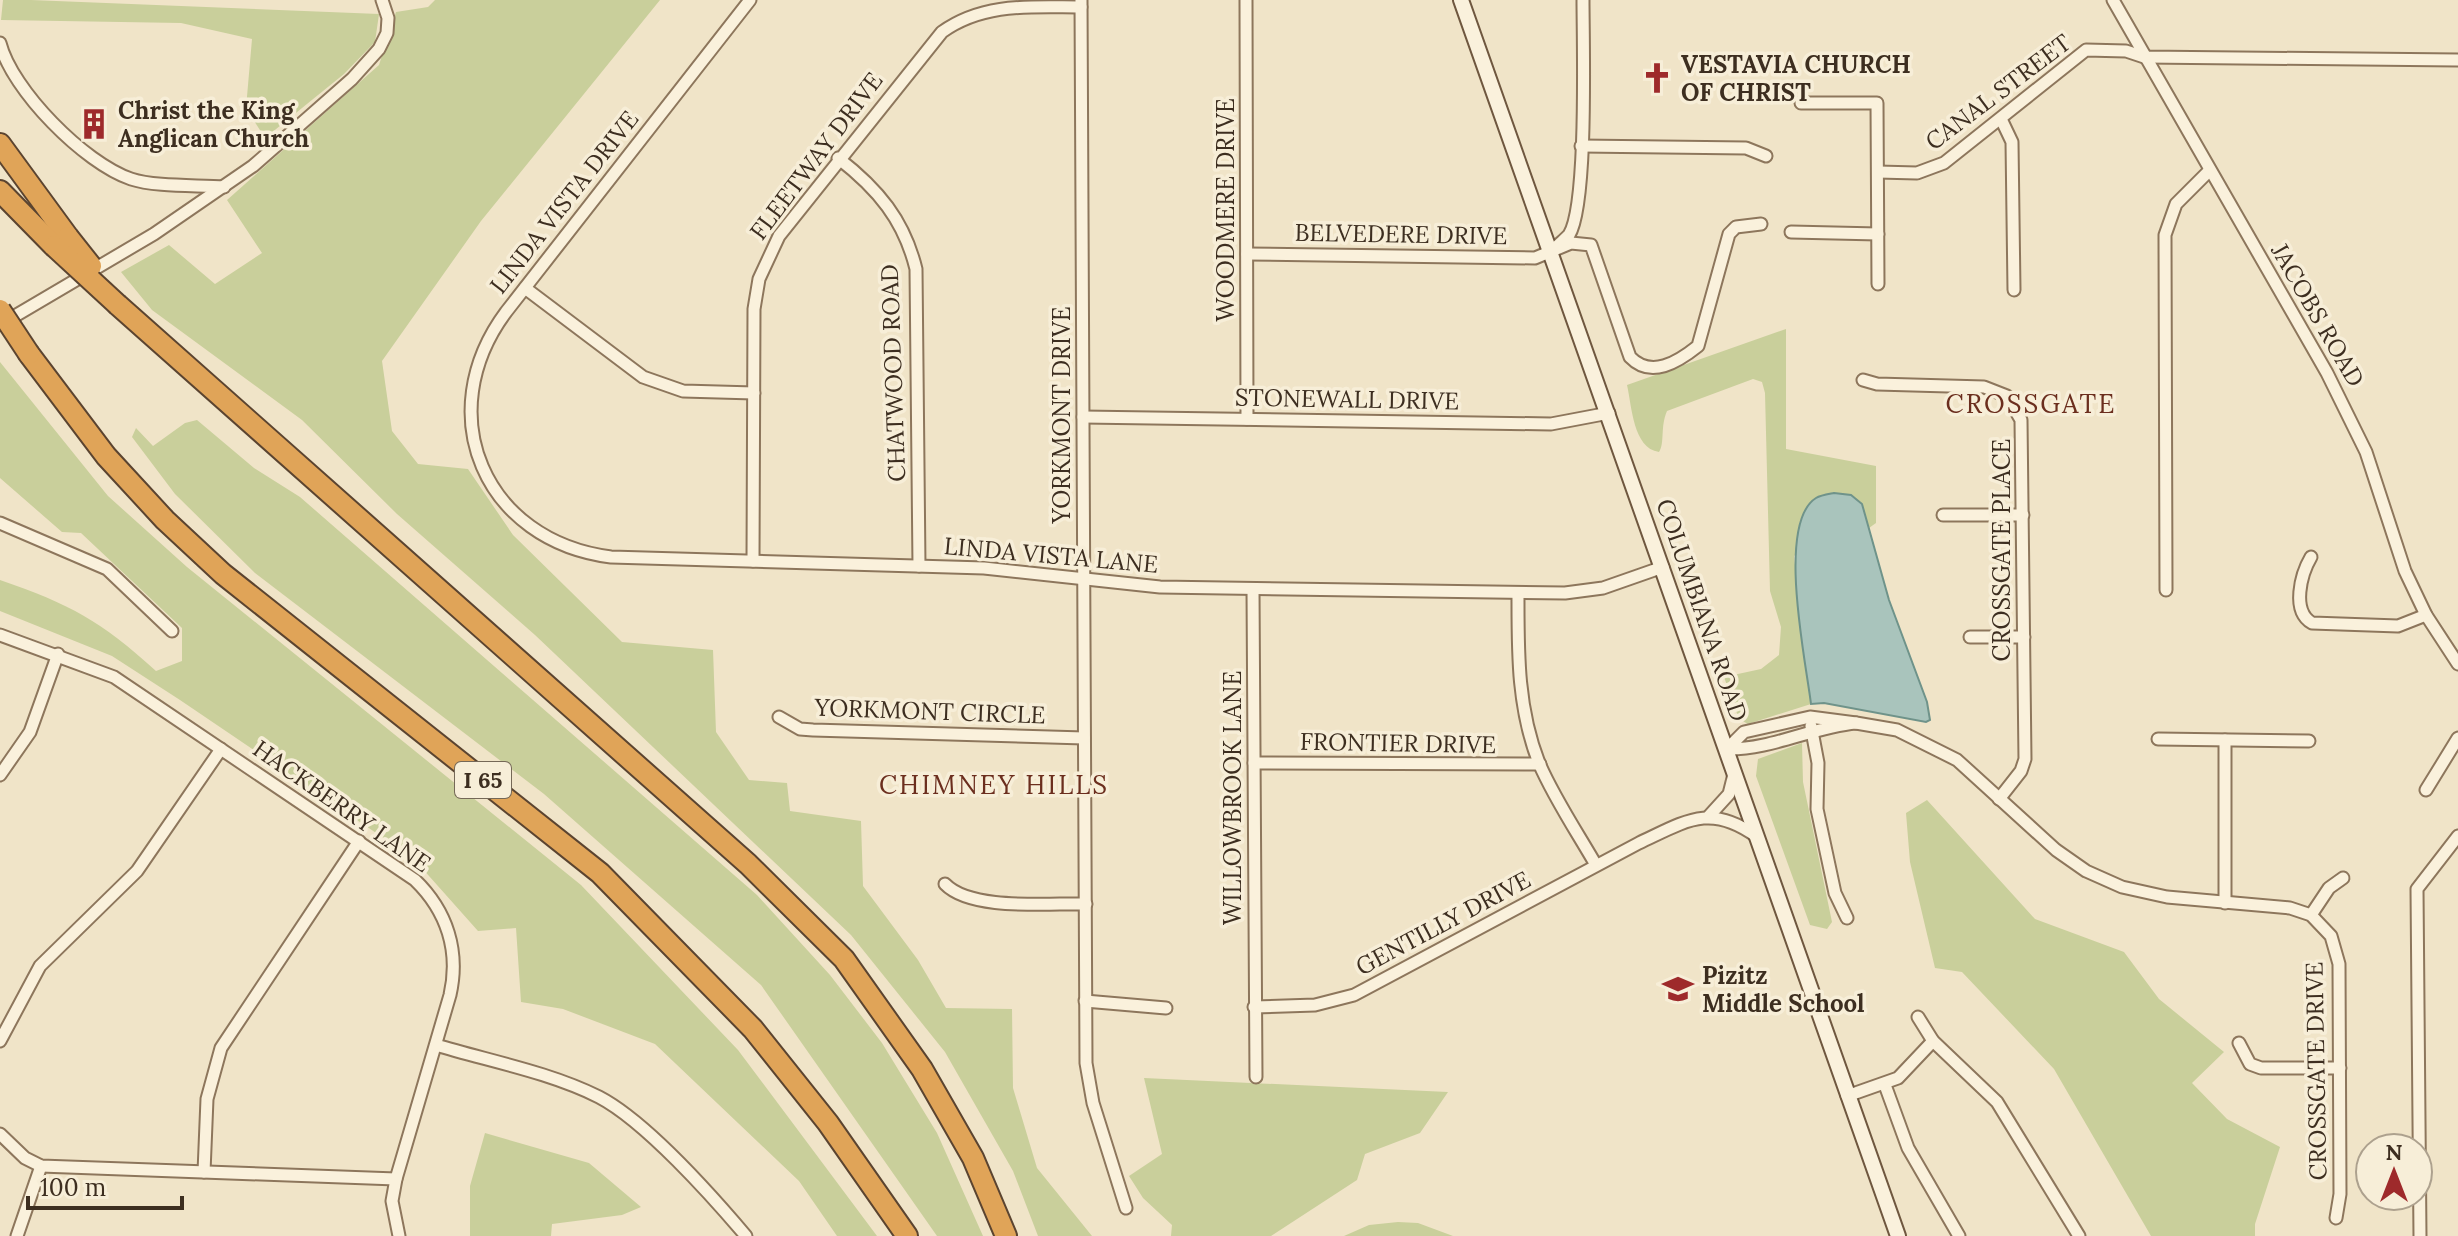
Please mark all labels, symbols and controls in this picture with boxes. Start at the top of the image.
street label: CANAL STREET [1919,27,2077,157]
place label: VESTAVIA CHURCH OF CHRIST [1681,49,1911,108]
church icon: VESTAVIA CHURCH OF CHRIST [1640,61,1674,95]
street label: FLEETWAY DRIVE [743,66,889,246]
place label: Christ the King Anglican Church [118,95,309,154]
street label: WOODMERE DRIVE [1210,98,1241,322]
street label: LINDA VISTA DRIVE [483,104,645,300]
building icon: Christ the King Anglican Church [77,107,111,141]
street label: BELVEDERE DRIVE [1294,217,1508,251]
street label: JACOBS ROAD [2264,237,2372,392]
street label: CHATWOOD ROAD [874,264,912,482]
street label: YORKMONT DRIVE [1046,306,1077,525]
street label: STONEWALL DRIVE [1235,382,1459,416]
district label: CROSSGATE [1946,387,2116,420]
street label: CROSSGATE PLACE [1986,439,2017,661]
street label: COLUMBIANA ROAD [1649,495,1755,725]
street label: LINDA VISTA LANE [943,530,1159,580]
street label: WILLOWBROOK LANE [1217,671,1248,925]
street label: YORKMONT CIRCLE [813,691,1046,731]
street label: FRONTIER DRIVE [1300,726,1496,760]
street label: HACKBERRY LANE [247,733,437,879]
road number: I 65 [455,762,511,798]
district label: CHIMNEY HILLS [879,768,1109,801]
street label: GENTILLY DRIVE [1350,864,1536,982]
place label: Pizitz Middle School [1702,960,1865,1019]
street label: CROSSGATE DRIVE [2299,961,2333,1181]
school or university icon: Pizitz Middle School [1661,972,1695,1006]
north arrow [2354,1132,2434,1212]
text: N [2385,1138,2403,1166]
scale bar [28,1160,182,1210]
text: 100 m [40,1172,106,1203]

